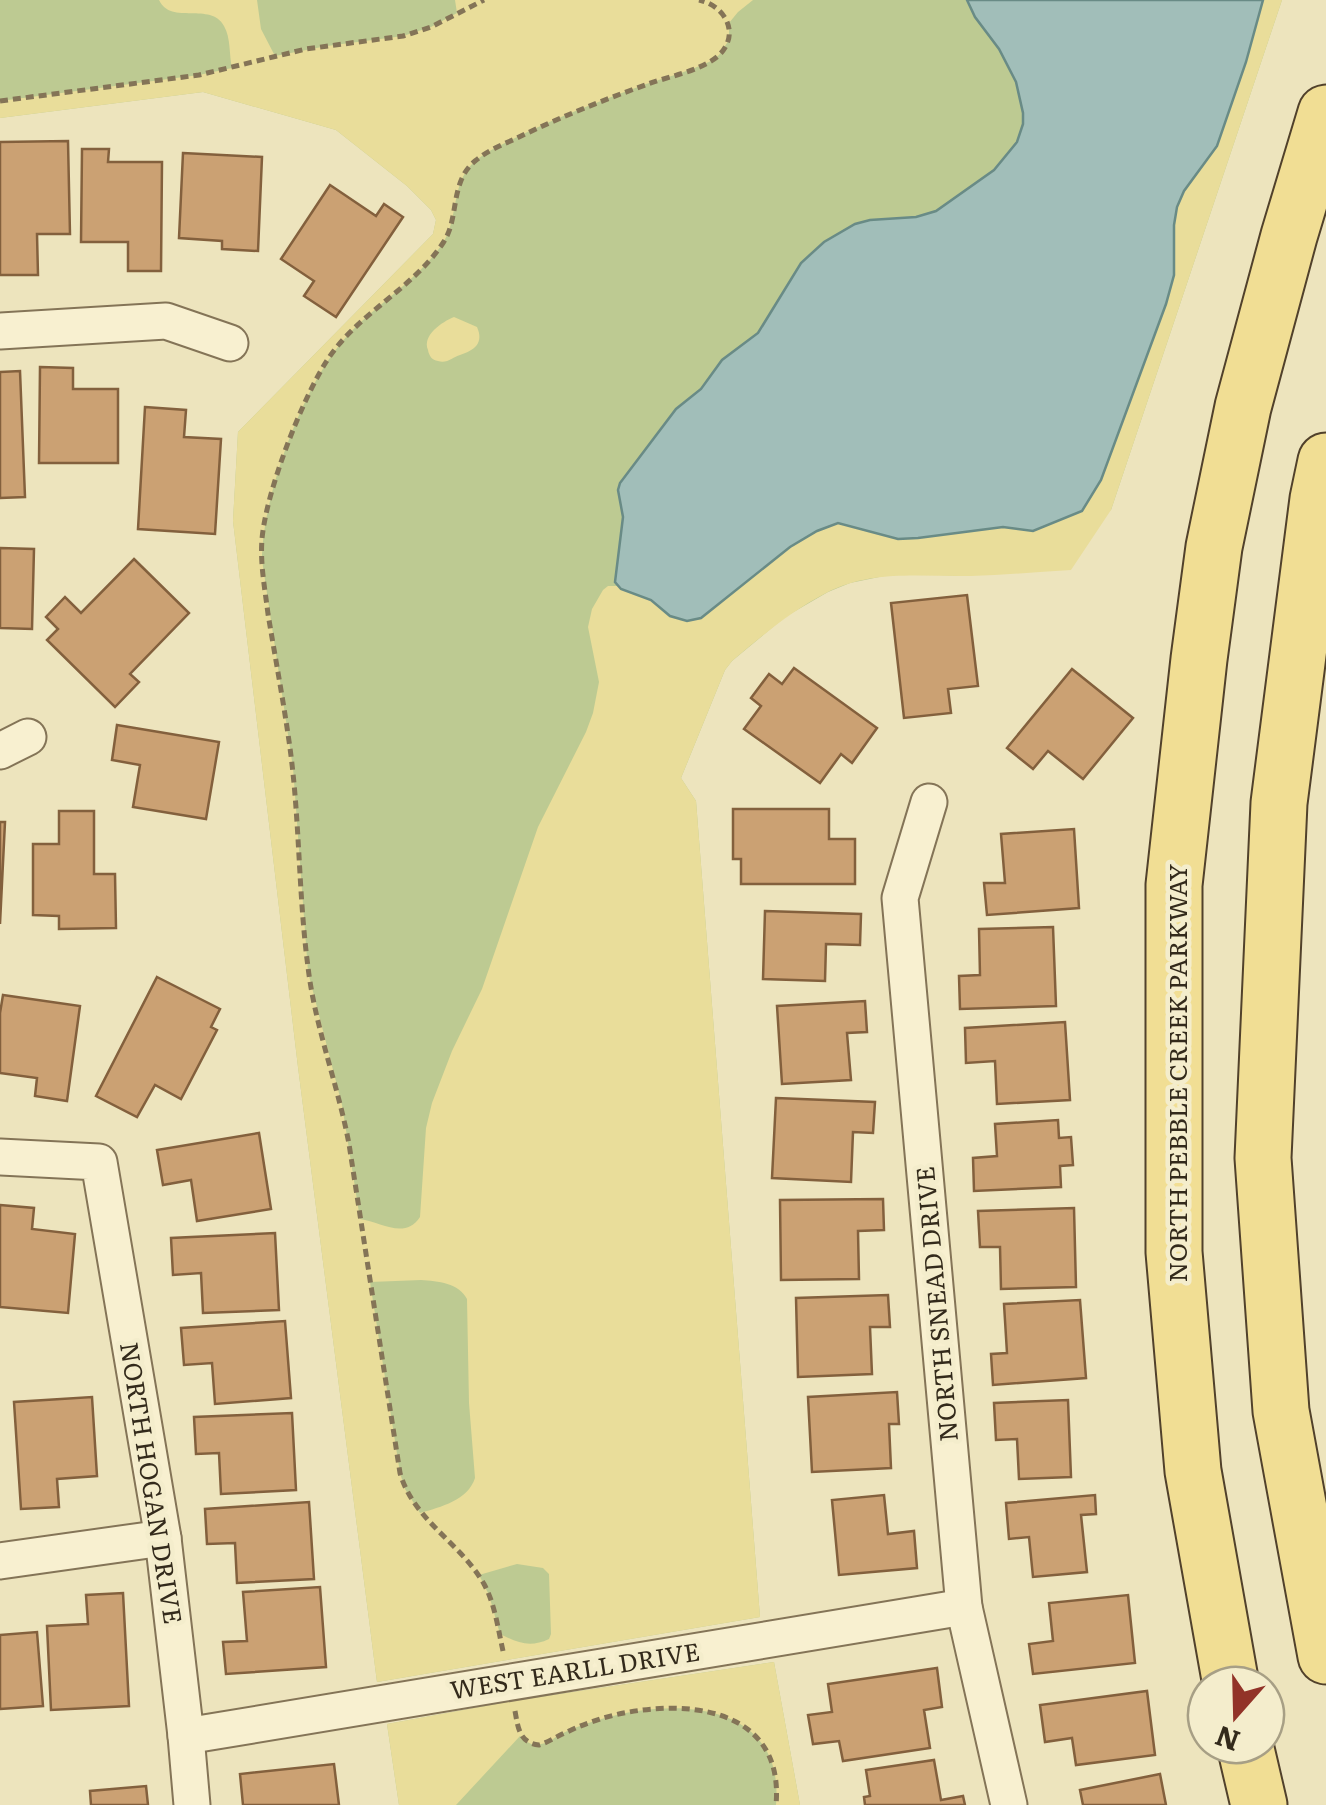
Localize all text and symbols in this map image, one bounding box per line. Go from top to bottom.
street label: NORTH PEBBLE CREEK PARKWAY [1158,863,1195,1283]
street label: NORTH SNEAD DRIVE [905,1165,966,1443]
street label: NORTH HOGAN DRIVE [112,1339,193,1626]
street label: WEST EARLL DRIVE [447,1632,702,1708]
north arrow [1186,1665,1286,1765]
text: N [1209,1717,1245,1764]

